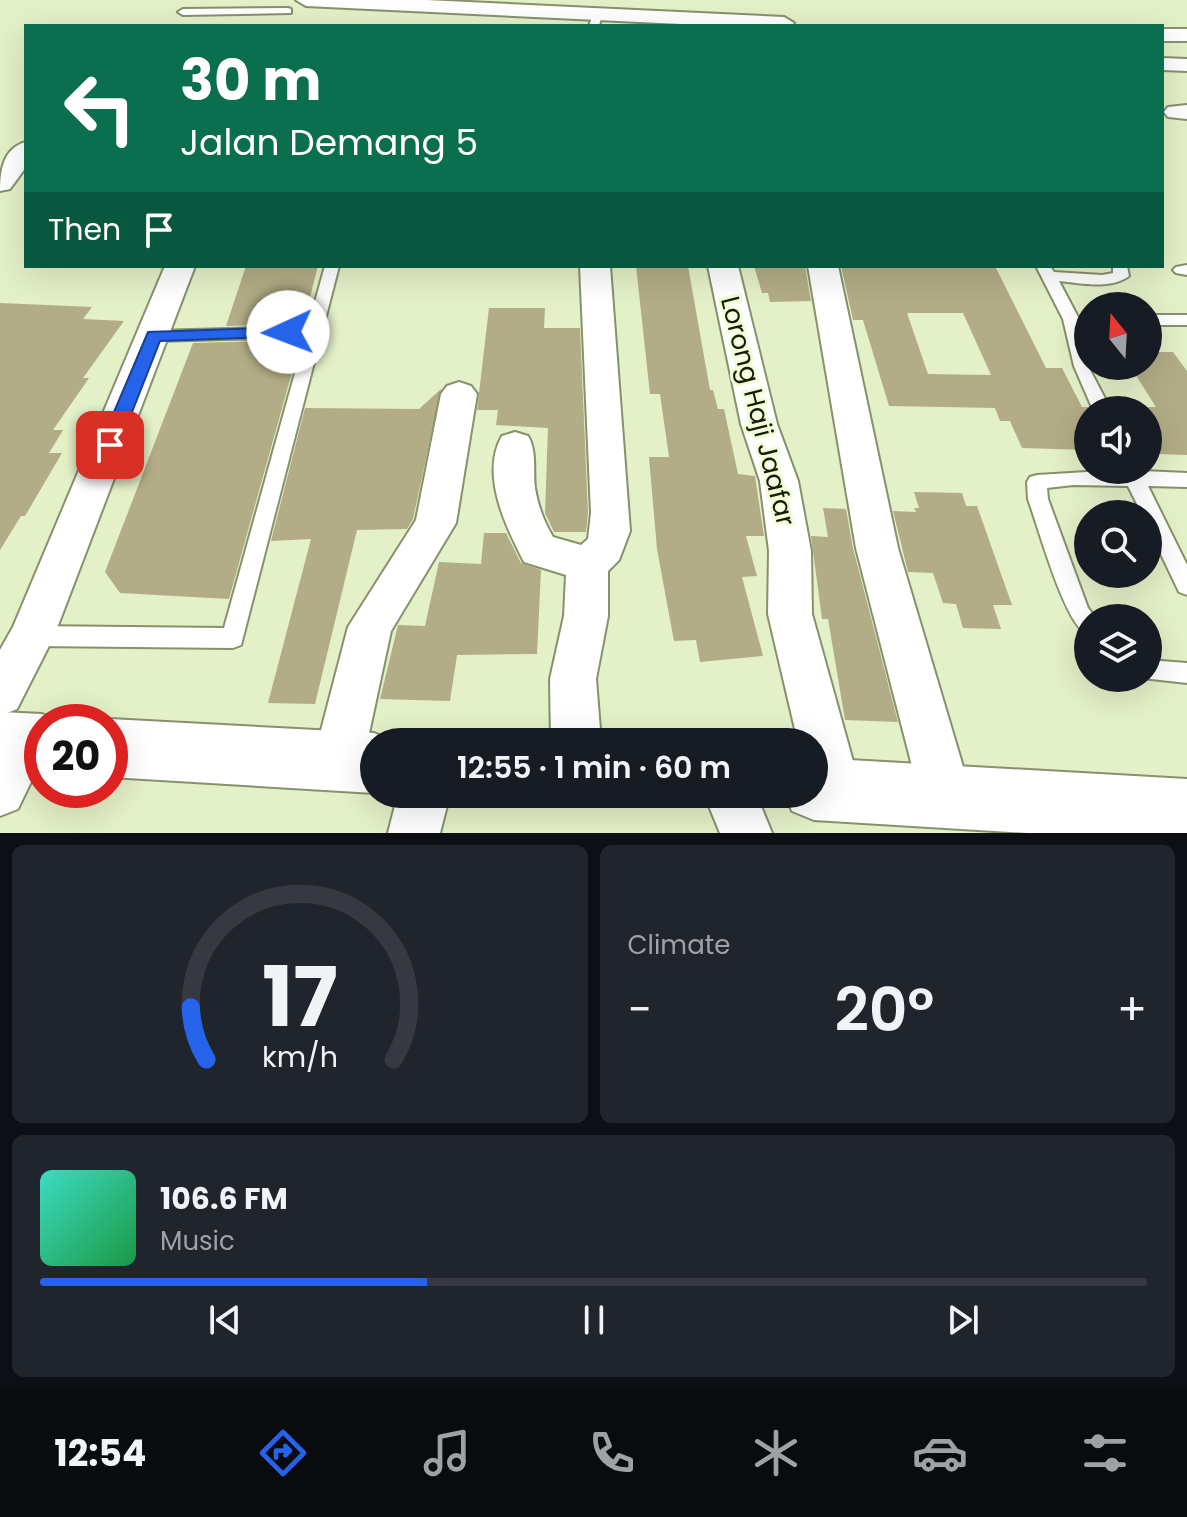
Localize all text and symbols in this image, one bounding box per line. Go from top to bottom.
text: 30 m [180,41,322,120]
icon: left [48,56,152,160]
text: Jalan Demang 5 [180,117,478,168]
text: Then [48,208,121,251]
icon: arrive [137,208,181,252]
position arrow [246,290,330,374]
street label: Lorong Haji Jaafar [712,292,804,530]
north arrow [1074,292,1162,380]
map controls [1074,292,1162,692]
button: sound [1074,396,1162,484]
pin [76,411,144,479]
icon: arrive [88,423,132,467]
button: search [1074,500,1162,588]
button: layers [1074,604,1162,692]
speed limit sign: 20 [24,704,128,808]
text: 12:55 · 1 min · 60 m [457,746,731,789]
text: Climate [628,927,730,963]
text: 17 [262,939,338,1055]
text: 20° [834,968,934,1052]
text: − [628,979,652,1040]
text: + [1117,979,1147,1040]
text: km/h [262,1037,338,1077]
text: 106.6 FM [160,1177,288,1220]
text: Music [160,1223,235,1259]
icon: previous [203,1298,247,1342]
icon: pause [572,1298,616,1342]
icon: next [941,1298,985,1342]
icon: directions [255,1425,311,1481]
icon: music [419,1425,475,1481]
icon: phone [584,1425,640,1481]
icon: climate [748,1425,804,1481]
icon: car [912,1425,968,1481]
icon: filters [1077,1425,1133,1481]
text: 12:54 [54,1428,146,1479]

